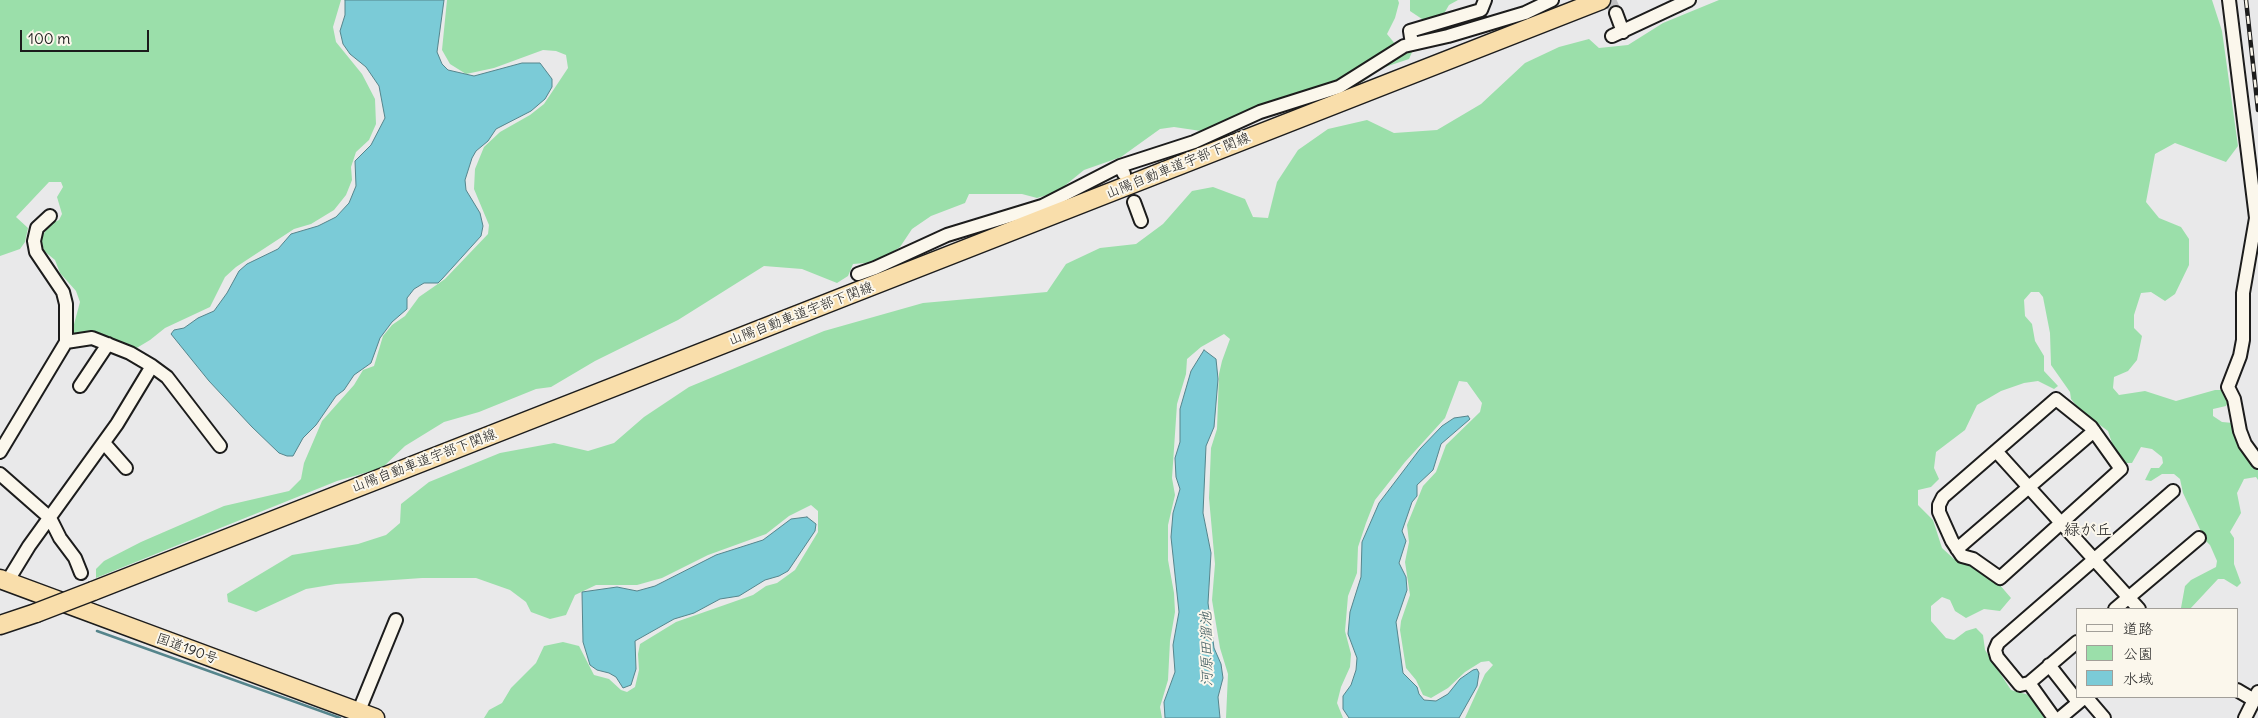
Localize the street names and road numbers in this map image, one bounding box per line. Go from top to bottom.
street label: 山陽自動車道宇部下関線 [1103,129,1253,203]
street label: 山陽自動車道宇部下関線 [726,279,876,349]
street label: 山陽自動車道宇部下関線 [349,426,499,496]
street label: 国道190号 [154,630,220,668]

